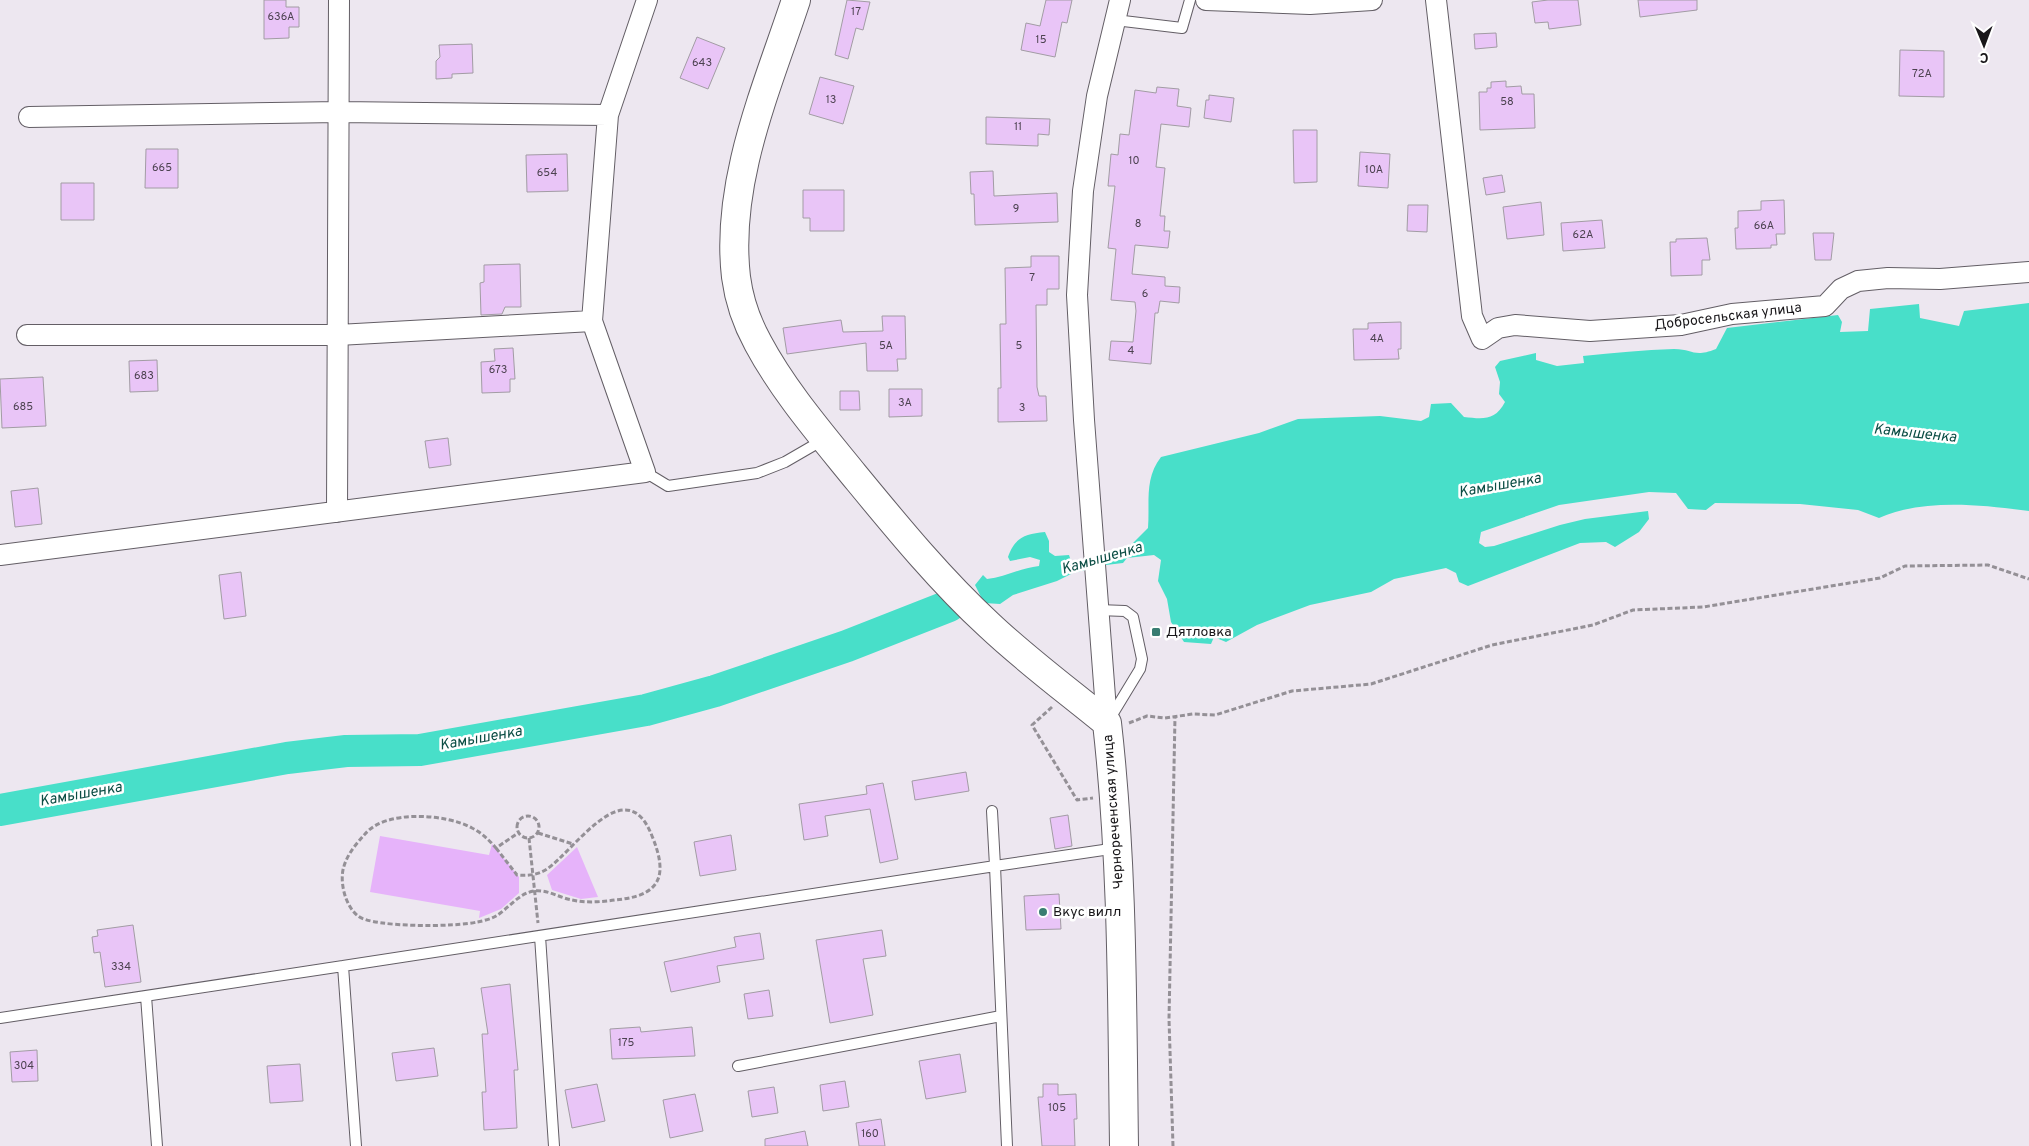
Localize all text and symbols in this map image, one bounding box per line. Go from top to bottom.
house number: 17 [851,5,861,19]
house number: 636А [267,10,295,24]
north arrow [1959,20,2009,70]
house number: 15 [1036,33,1047,47]
text: С [1980,48,1989,65]
house number: 643 [692,56,712,70]
house number: 72А [1912,67,1932,81]
house number: 13 [826,93,836,107]
house number: 58 [1500,95,1514,109]
house number: 11 [1014,120,1022,134]
house number: 10 [1128,154,1140,168]
house number: 665 [152,161,172,175]
house number: 10А [1365,163,1383,177]
house number: 654 [537,166,557,180]
house number: 9 [1013,202,1019,216]
house number: 8 [1135,217,1141,231]
house number: 66А [1754,219,1774,233]
house number: 62А [1573,228,1593,242]
house number: 7 [1029,271,1035,285]
house number: 6 [1142,287,1148,301]
street label: Добросельская улица [1653,300,1803,334]
house number: 4А [1370,332,1384,346]
house number: 5А [879,339,893,353]
house number: 5 [1016,339,1023,353]
house number: 4 [1128,344,1135,358]
house number: 673 [489,363,507,377]
house number: 683 [134,369,154,383]
house number: 3А [898,396,912,410]
house number: 685 [13,400,33,414]
house number: 3 [1019,401,1025,415]
water label: Камышенка [1873,420,1958,448]
water label: Камышенка [1457,469,1543,503]
water label: Камышенка [1059,538,1145,580]
place label: Дятловка [1166,624,1232,641]
marker: Дятловка [1150,626,1162,638]
water label: Камышенка [438,722,524,756]
street label: Чернореченская улица [1100,734,1128,890]
water label: Камышенка [38,778,124,812]
place label: Вкус вилл [1053,904,1121,921]
marker: Вкус вилл [1037,906,1049,918]
house number: 334 [111,960,131,974]
house number: 175 [618,1036,634,1050]
house number: 304 [14,1059,34,1073]
house number: 105 [1048,1101,1066,1115]
house number: 160 [861,1127,879,1141]

